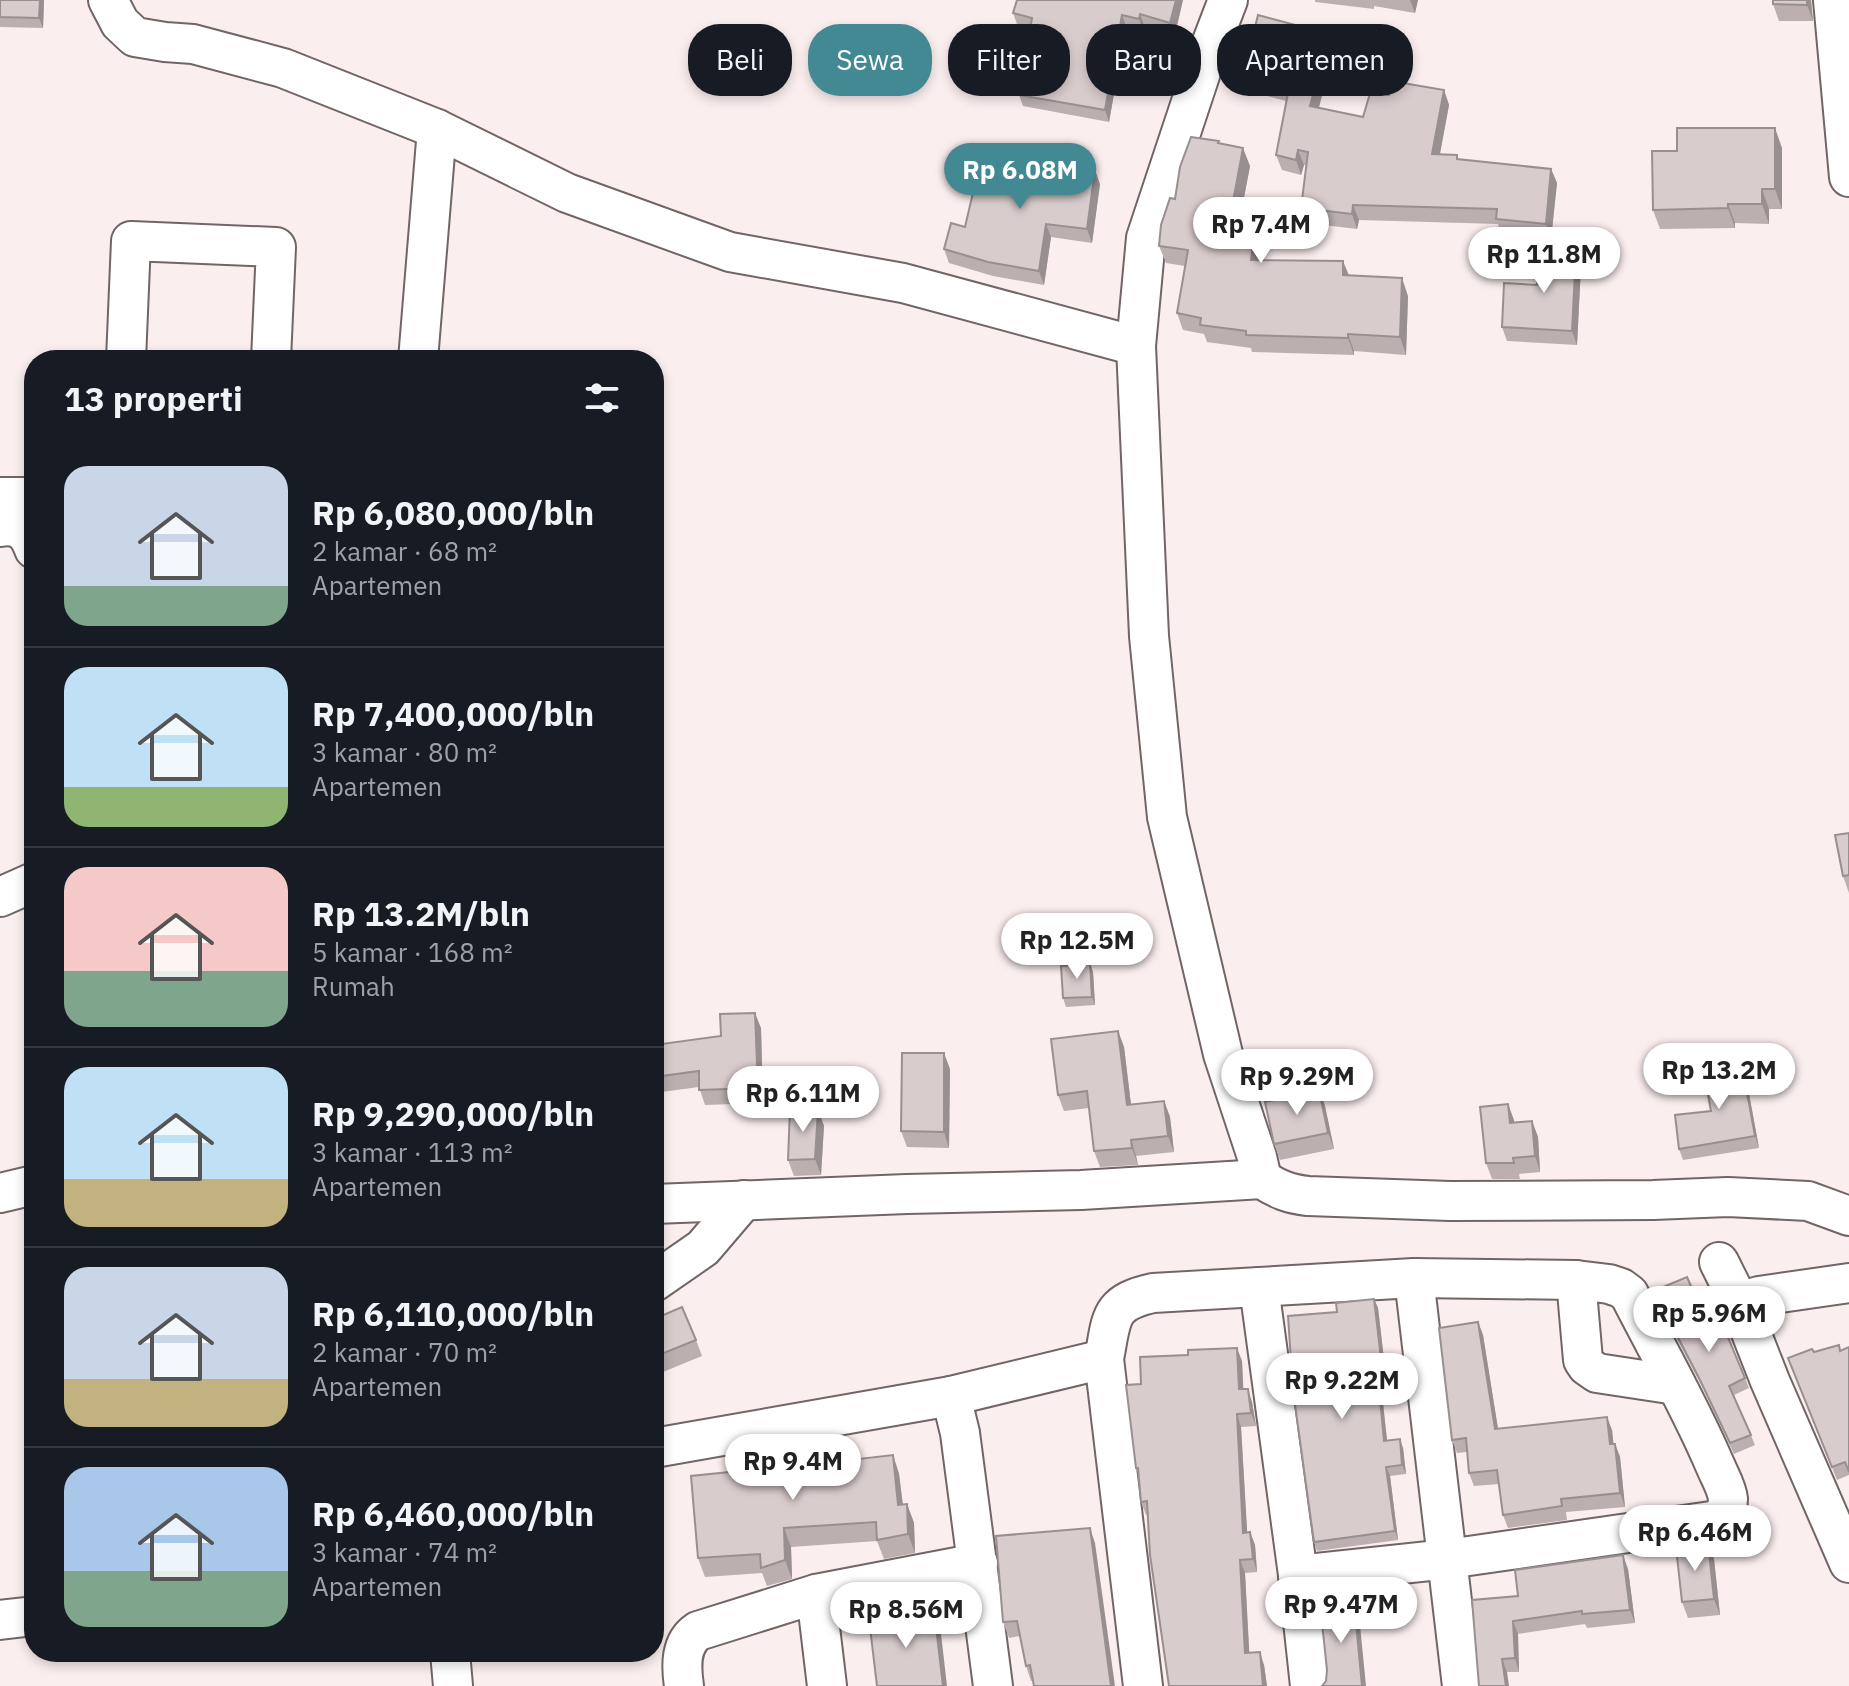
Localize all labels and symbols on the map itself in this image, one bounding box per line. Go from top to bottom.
pin: Rp 6.08M [937,143,1103,211]
pin: Rp 7.4M [1187,197,1335,265]
pin: Rp 11.8M [1461,227,1627,295]
pin: Rp 12.5M [994,913,1160,981]
pin: Rp 13.2M [1636,1043,1802,1111]
pin: Rp 9.29M [1214,1049,1380,1117]
pin: Rp 6.11M [720,1066,886,1134]
pin: Rp 5.96M [1626,1286,1792,1354]
pin: Rp 9.22M [1259,1353,1425,1421]
pin: Rp 9.4M [719,1434,867,1502]
pin: Rp 6.46M [1612,1505,1778,1573]
pin: Rp 9.47M [1258,1577,1424,1645]
pin: Rp 8.56M [823,1582,989,1650]

